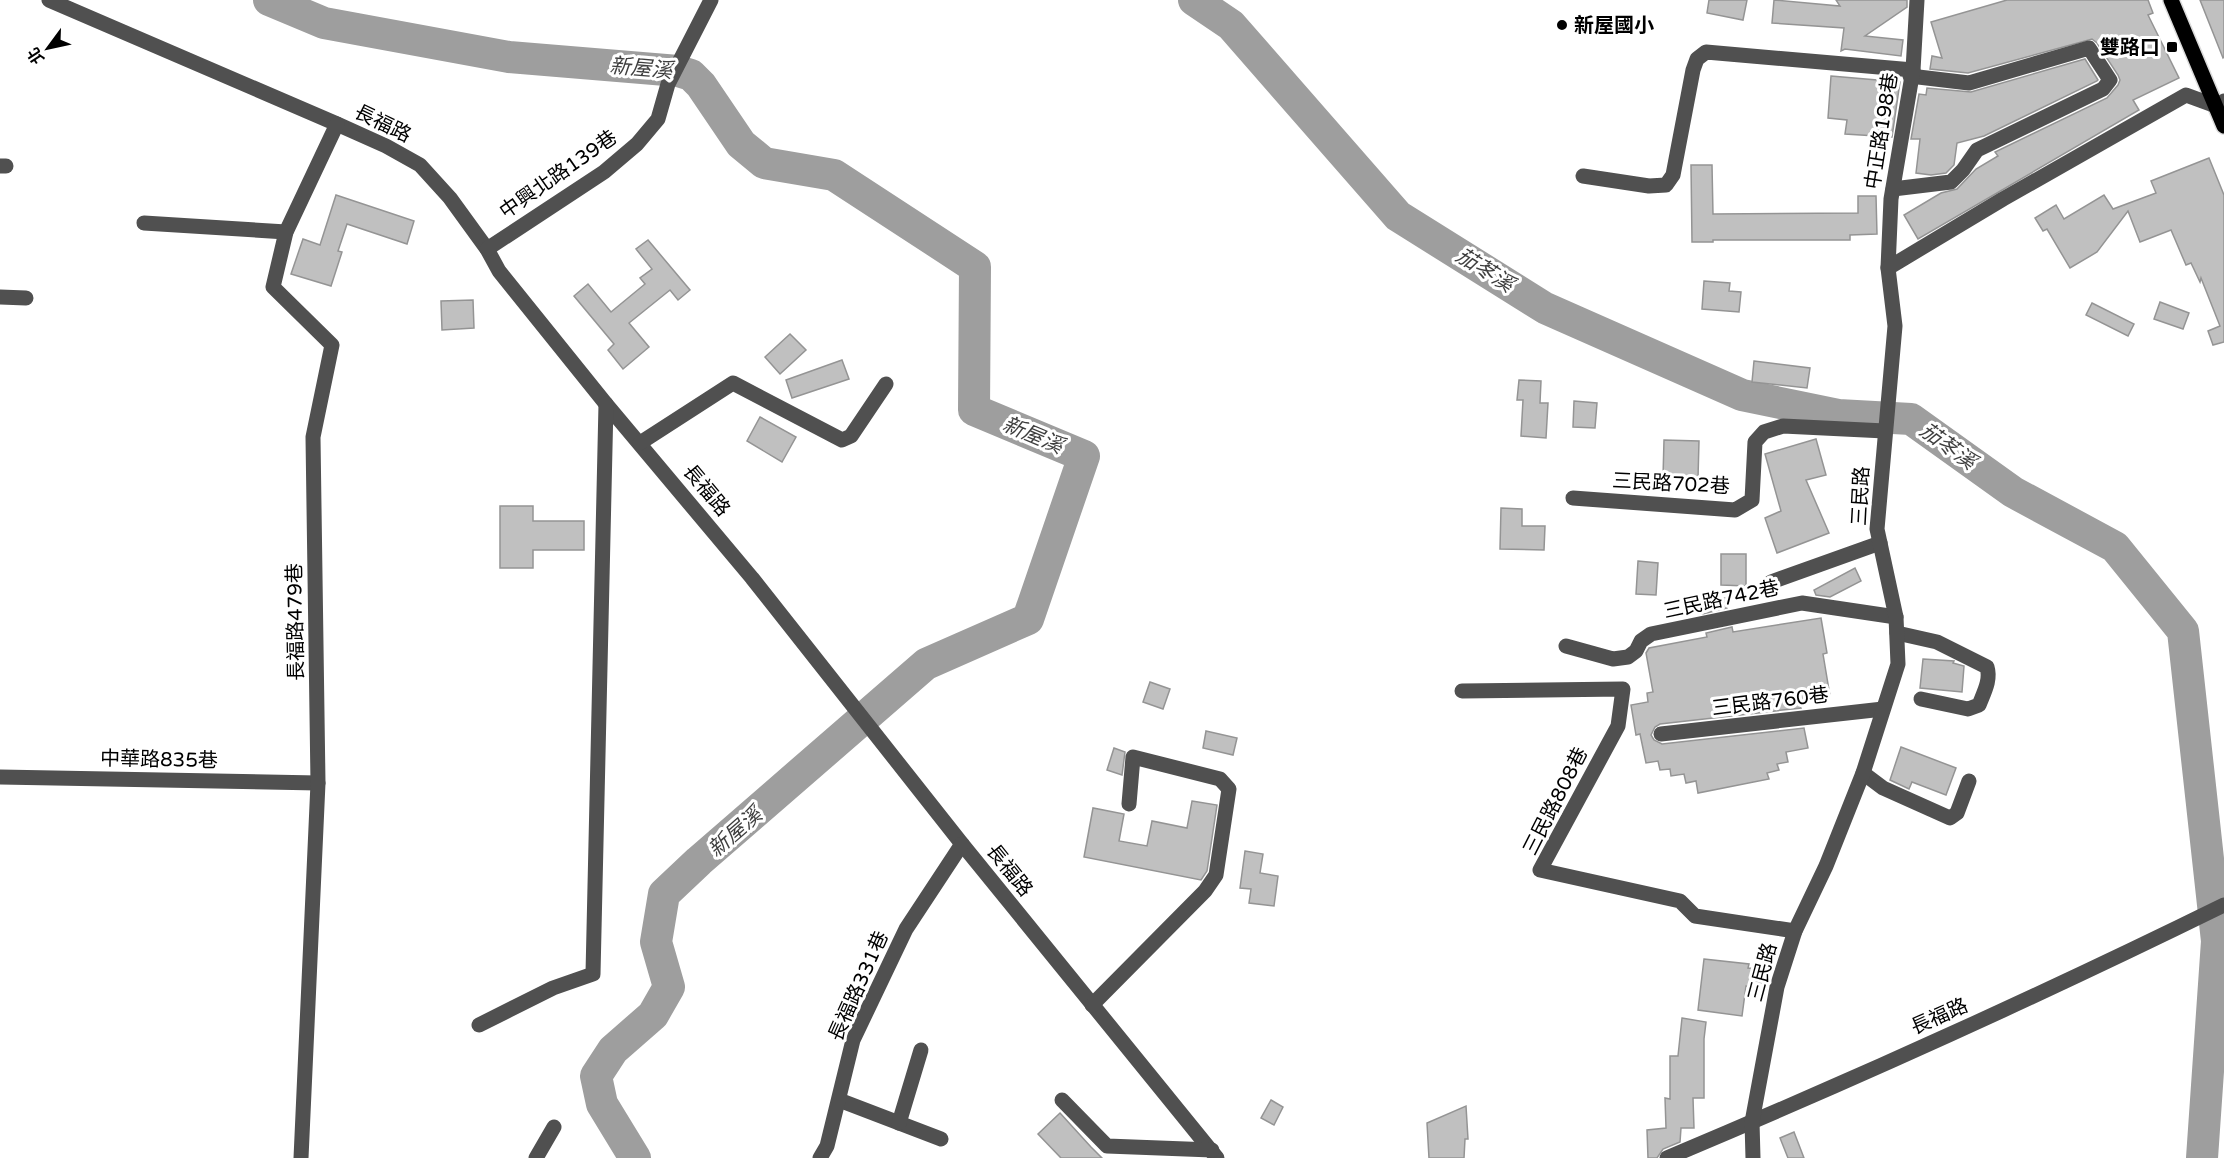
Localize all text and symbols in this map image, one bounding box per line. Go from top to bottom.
place label: 新屋國小 [1574,14,1654,38]
north arrow [18,18,78,78]
marker: 新屋國小 [1555,18,1569,32]
place label: 雙路口 [2100,36,2160,60]
marker: 雙路口 [2165,40,2179,54]
text: 北 [24,43,49,68]
water label: 新屋溪 [608,53,676,84]
street label: 中正路198巷 [1861,71,1903,191]
street label: 長福路 [350,100,415,148]
street label: 中興北路139巷 [495,126,622,224]
water label: 茄苳溪 [1451,243,1521,299]
water label: 新屋溪 [999,412,1069,460]
water label: 茄苳溪 [1915,418,1983,477]
street label: 長福路 [678,460,735,521]
street label: 三民路 [1847,465,1875,527]
street label: 三民路702巷 [1612,469,1730,499]
street label: 長福路479巷 [283,563,309,681]
street label: 三民路742巷 [1661,576,1781,624]
street label: 三民路760巷 [1710,683,1830,721]
street label: 三民路808巷 [1518,744,1593,859]
street label: 中華路835巷 [100,747,218,773]
water label: 新屋溪 [703,800,770,862]
street label: 長福路 [981,840,1037,901]
street label: 長福路331巷 [824,928,894,1045]
street label: 三民路 [1744,940,1782,1004]
street label: 長福路 [1907,994,1972,1040]

